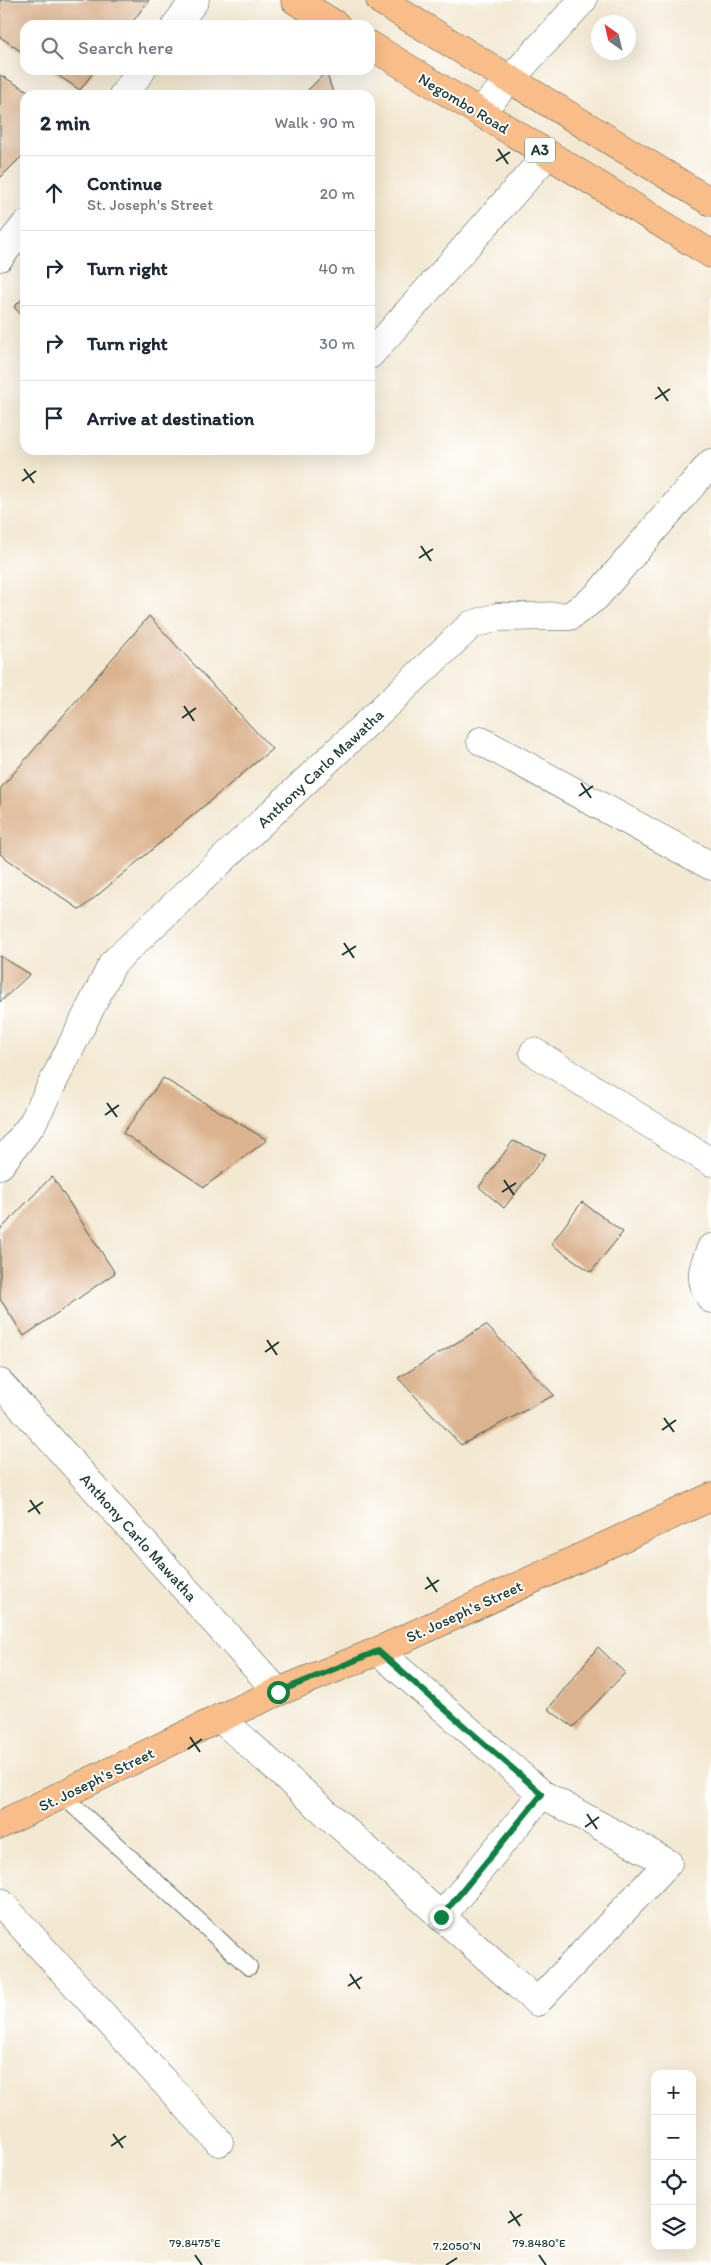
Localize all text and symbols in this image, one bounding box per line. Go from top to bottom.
north arrow [591,15,636,60]
search box [20,20,375,75]
icon: search [38,34,66,62]
text: Search here [78,36,173,59]
street label: Negombo Road [415,69,513,138]
text: 2 min [40,110,90,135]
text: Walk · 90 m [275,113,355,132]
road number: A3 [525,138,555,162]
text: Continue [87,172,162,195]
icon: ahead [40,179,68,207]
text: 20 m [320,184,355,203]
text: St. Joseph's Street [87,195,213,214]
icon: right [40,254,68,282]
text: Turn right [87,257,168,280]
text: 40 m [318,259,355,278]
icon: right [40,329,68,357]
text: Turn right [87,332,168,355]
text: 30 m [319,334,355,353]
icon: arrive [40,404,68,432]
text: Arrive at destination [87,407,254,430]
street label: Anthony Carlo Mawatha [253,704,388,832]
street label: Anthony Carlo Mawatha [76,1469,202,1606]
street label: St. Joseph's Street [403,1576,525,1647]
route start [267,1681,290,1704]
street label: St. Joseph's Street [35,1743,157,1816]
route end [430,1906,453,1929]
map controls [651,2070,696,2250]
button: + [651,2070,696,2115]
button: − [651,2115,696,2160]
button: locate [651,2160,696,2205]
button: layers [651,2205,696,2250]
text: 79.8475°E [169,2236,221,2250]
text: 79.8480°E [512,2236,566,2250]
text: 7.2050°N [433,2239,481,2253]

